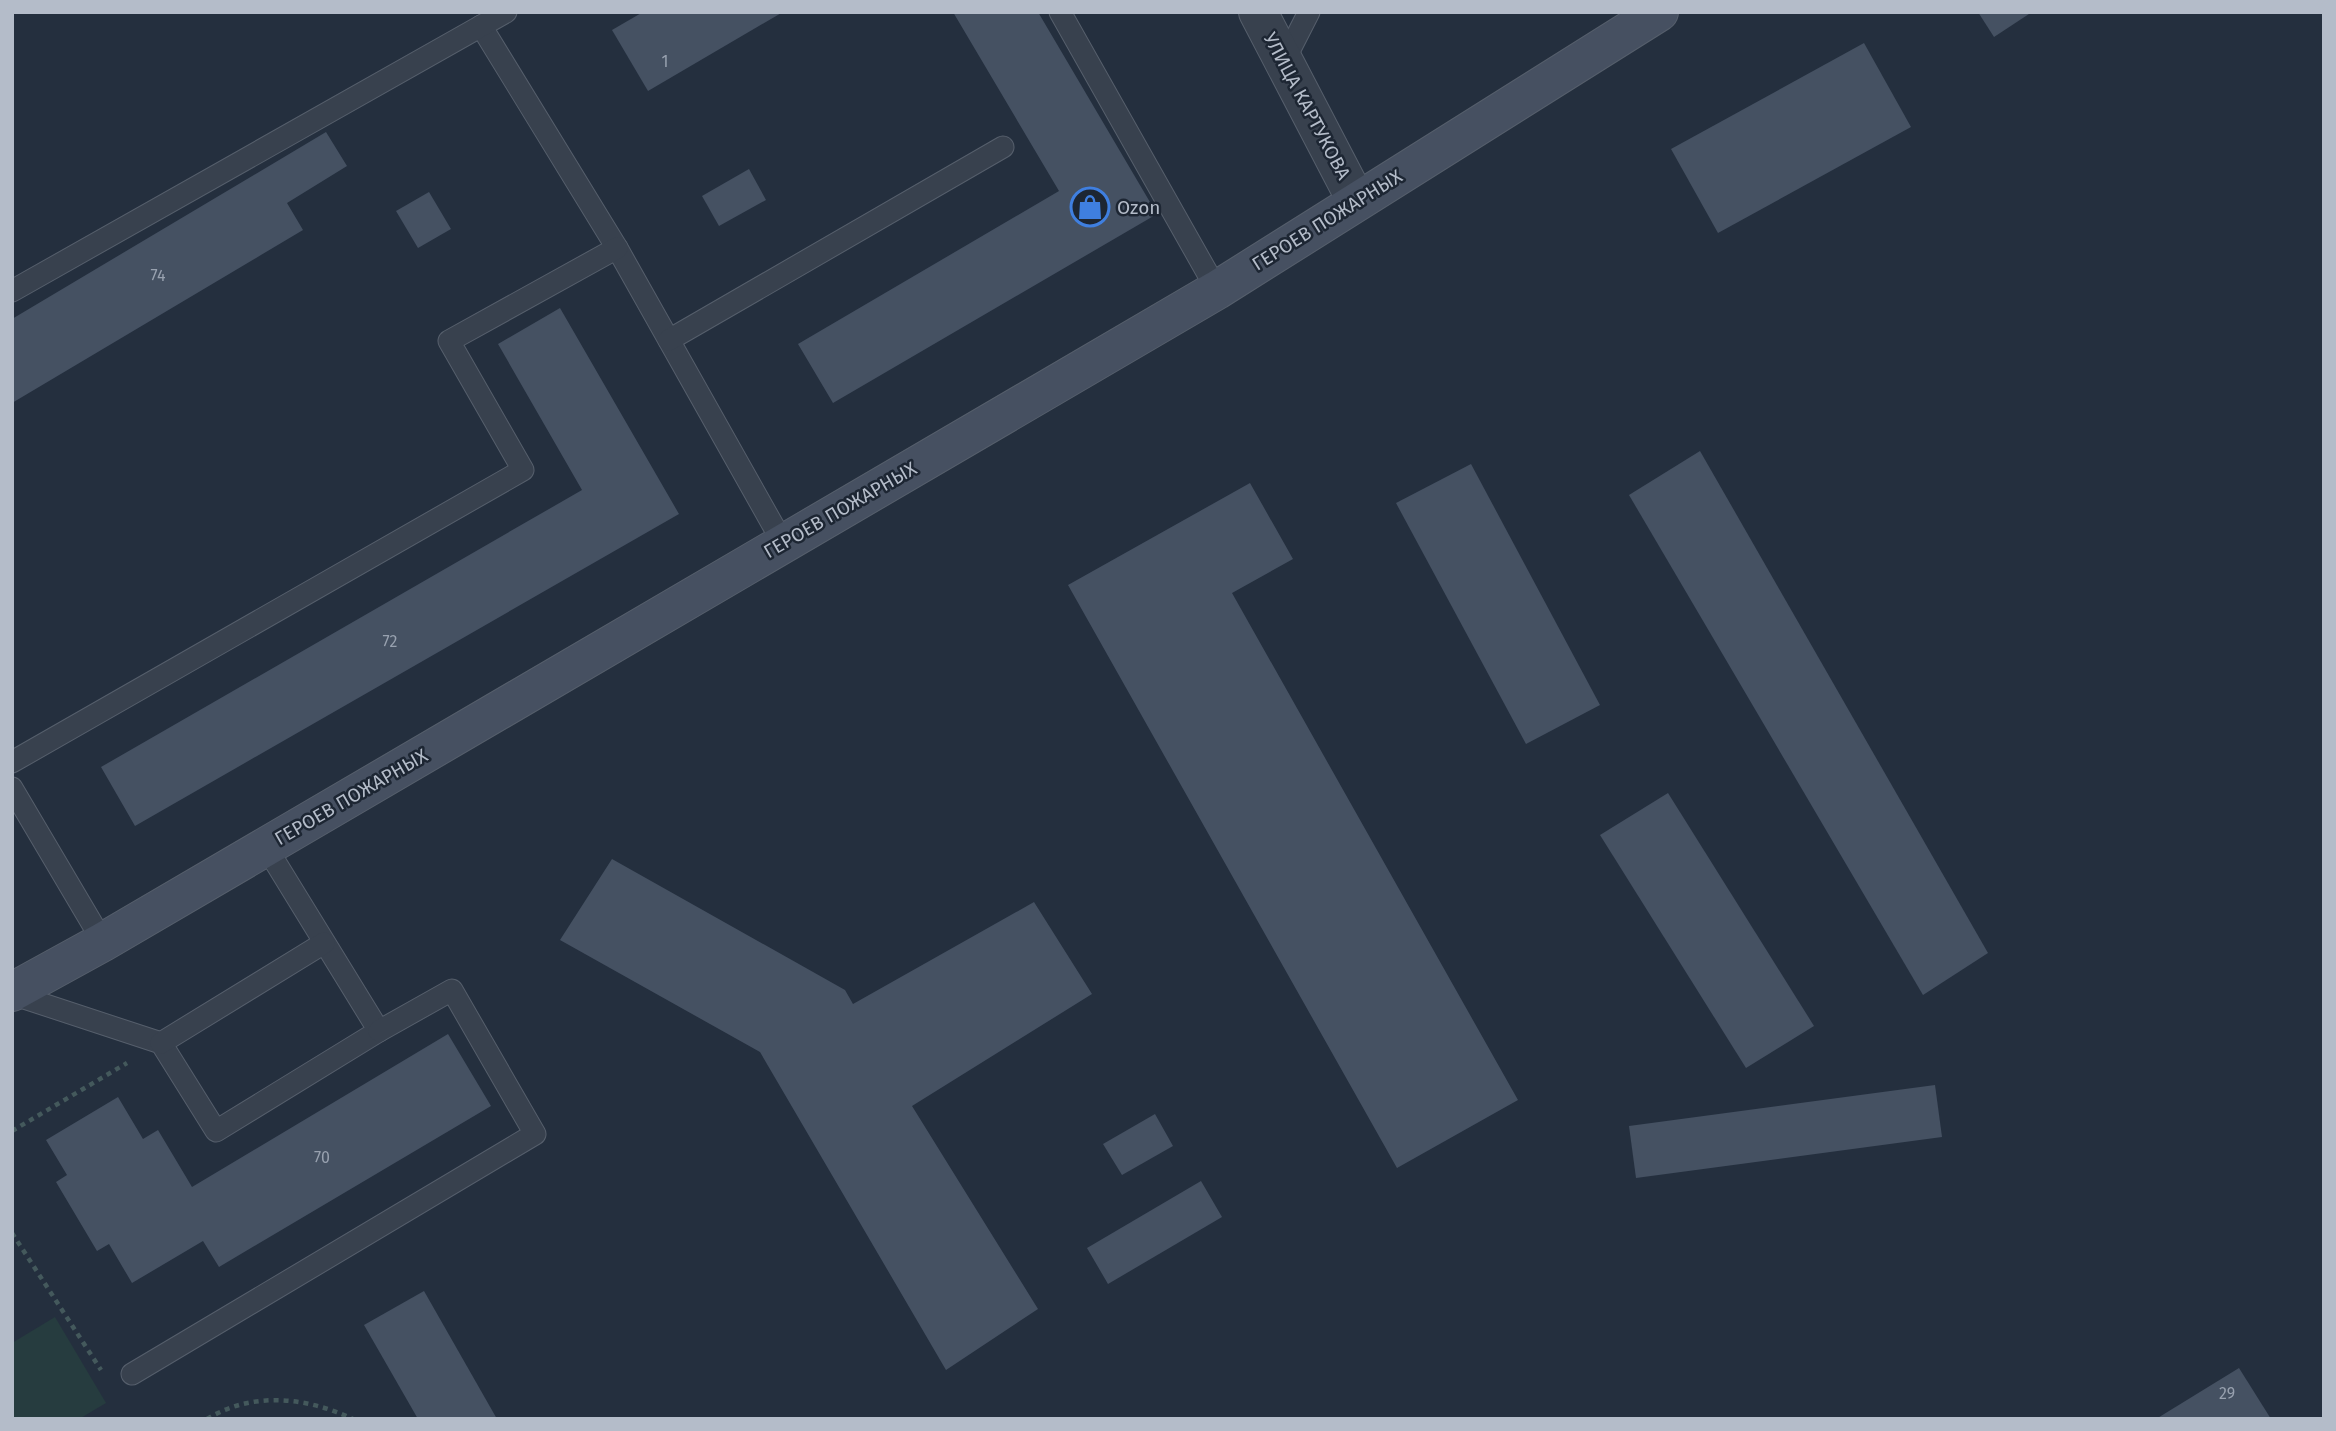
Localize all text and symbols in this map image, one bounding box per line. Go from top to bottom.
street label: УЛИЦА КАРТУКОВА [1259,29,1355,183]
house number: 1 [662,52,668,71]
street label: ГЕРОЕВ ПОЖАРНЫХ [1248,164,1407,276]
shop icon: Ozon [1069,186,1111,228]
place label: Ozon [1117,196,1160,219]
house number: 74 [151,266,166,285]
street label: ГЕРОЕВ ПОЖАРНЫХ [759,456,921,563]
house number: 72 [383,632,397,651]
street label: ГЕРОЕВ ПОЖАРНЫХ [270,743,432,850]
house number: 70 [314,1148,330,1167]
house number: 29 [2219,1384,2235,1403]

